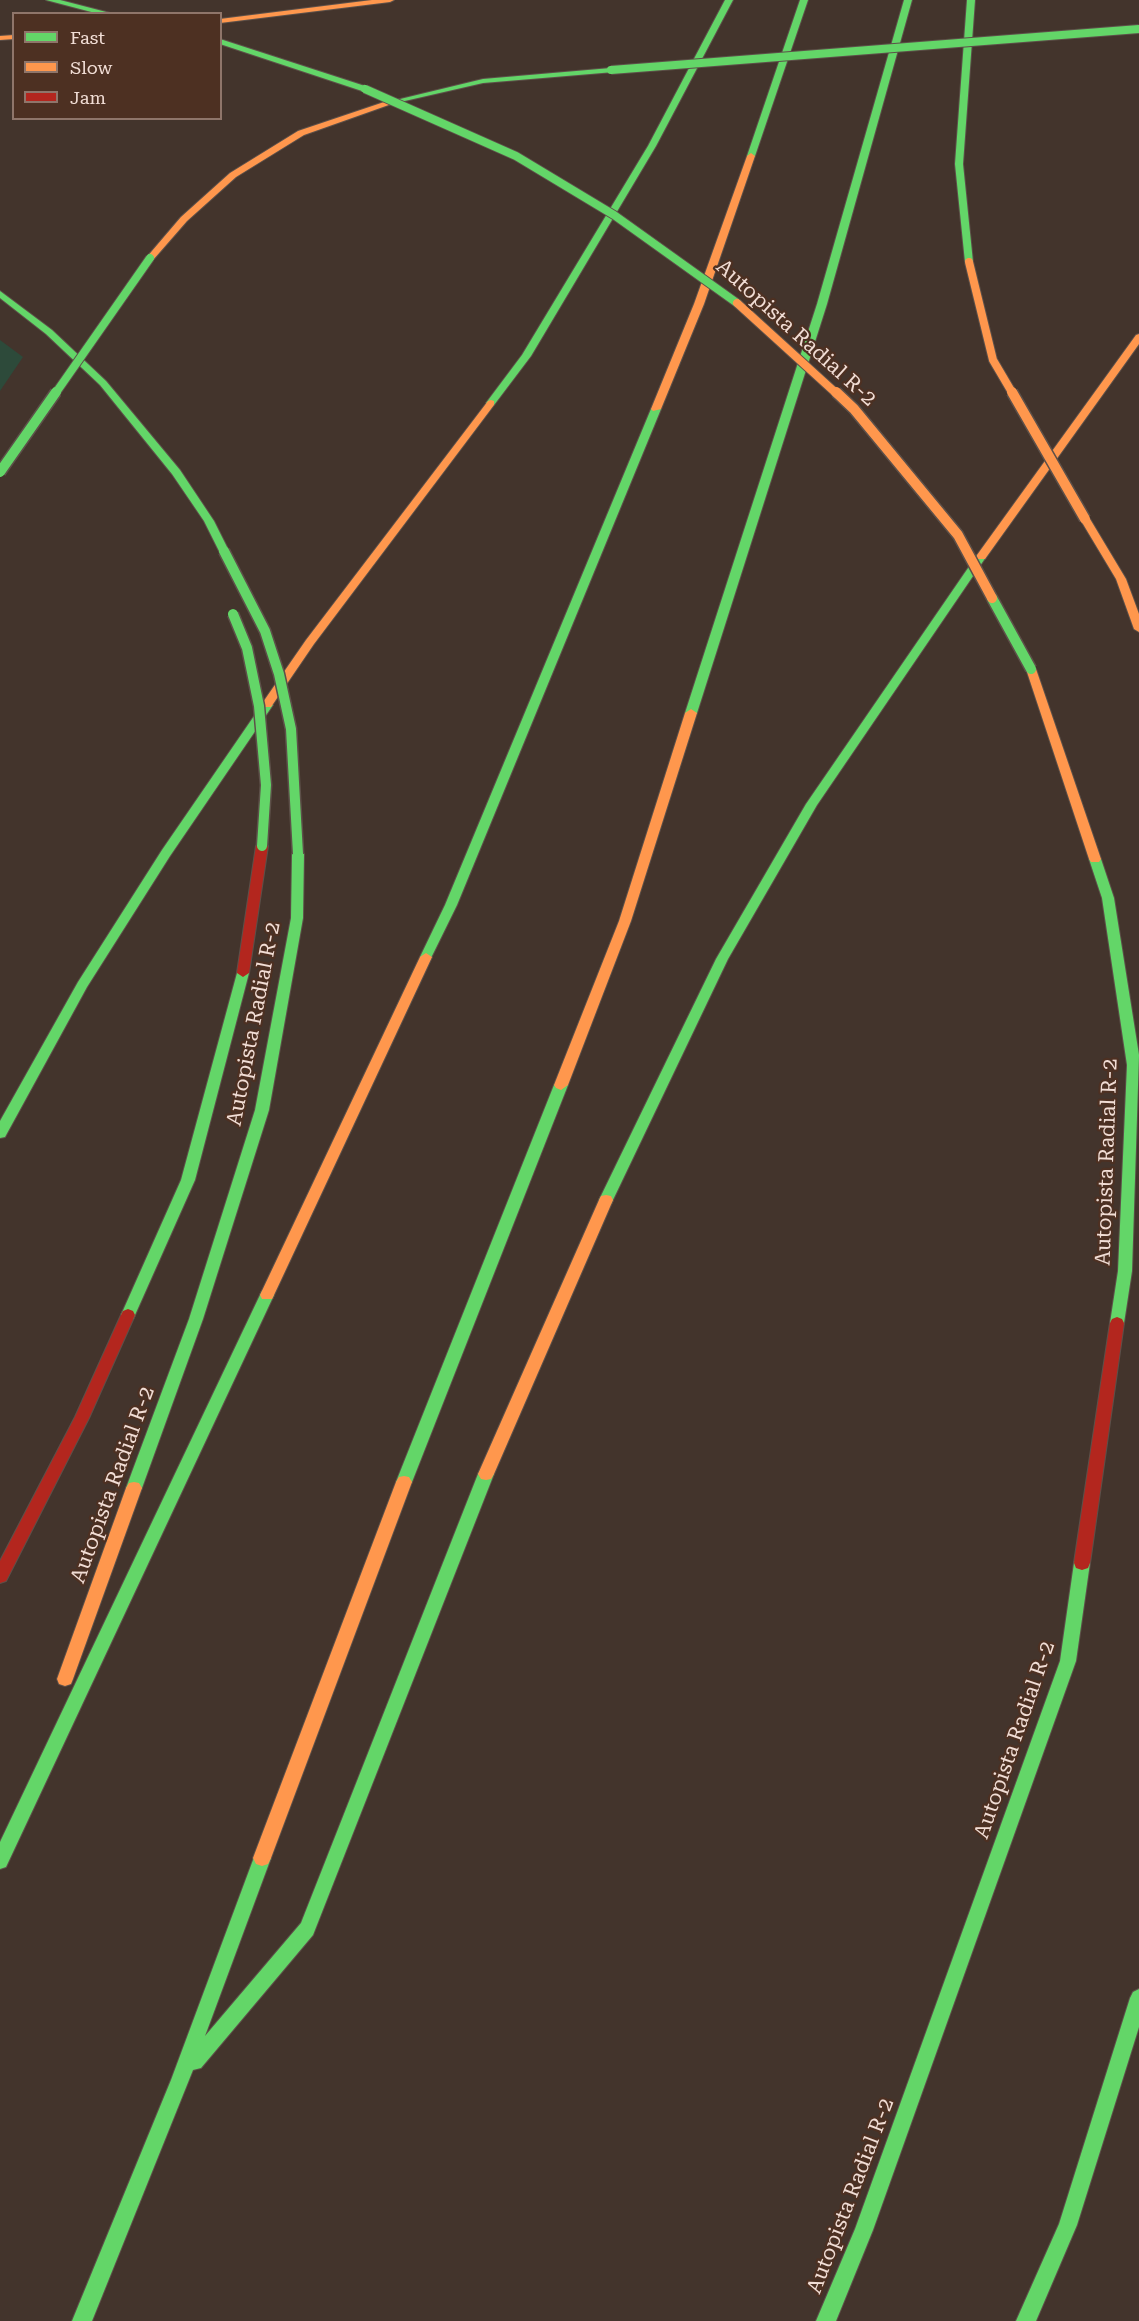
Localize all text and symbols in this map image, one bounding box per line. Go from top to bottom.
legend [12,12,222,120]
text: Fast [70,27,105,48]
text: Slow [70,57,112,78]
text: Jam [70,87,106,108]
street label: Autopista Radial R-2 [711,254,881,412]
street label: Autopista Radial R-2 [222,920,286,1128]
street label: Autopista Radial R-2 [1091,1058,1123,1266]
street label: Autopista Radial R-2 [66,1383,160,1587]
street label: Autopista Radial R-2 [969,1638,1061,1842]
street label: Autopista Radial R-2 [802,2095,900,2297]

